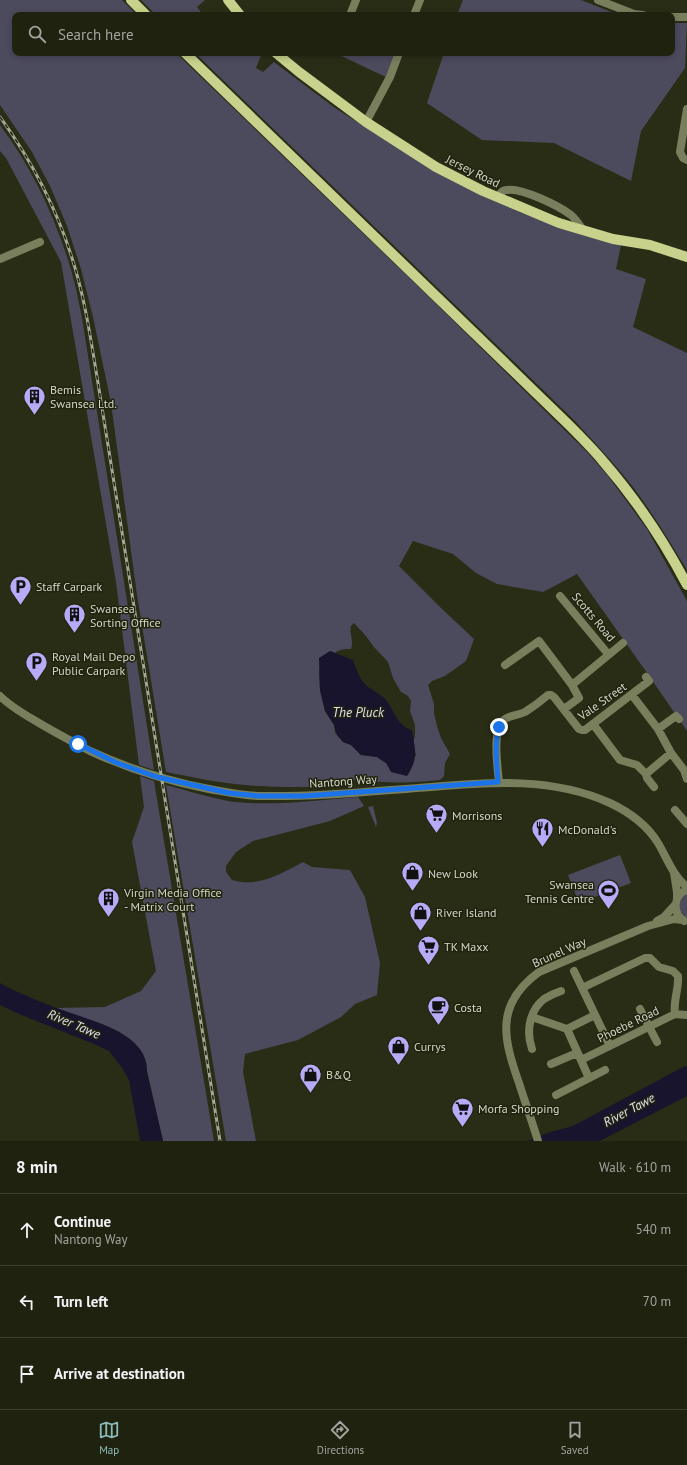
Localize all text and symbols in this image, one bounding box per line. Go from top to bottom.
search box [12,12,675,56]
icon: search [26,23,48,45]
text: Search here [58,25,134,44]
street label: Jersey Road [443,151,503,191]
place label: Bemis Swansea Ltd. [50,382,117,411]
building icon: Bemis Swansea Ltd. [21,383,47,416]
parking icon: Staff Carpark [8,573,34,606]
place label: Staff Carpark [36,579,102,594]
street label: Scotts Road [569,589,619,645]
place label: Swansea Sorting Office [90,601,161,630]
building icon: Swansea Sorting Office [62,602,88,635]
place label: Royal Mail Depo Public Carpark [52,649,135,678]
parking icon: Royal Mail Depo Public Carpark [23,650,49,683]
street label: Vale Street [574,679,629,724]
water label: The Pluck [332,704,385,721]
route end [490,718,508,736]
route start [69,735,87,753]
street label: Nantong Way [309,771,378,791]
supermarket icon: Morrisons [423,802,449,835]
place label: Morrisons [452,808,502,823]
restaurant icon: McDonald's [530,816,556,849]
place label: McDonald's [558,822,617,837]
shop icon: New Look [400,860,426,893]
place label: New Look [428,866,478,881]
place label: Swansea Tennis Centre [525,877,594,906]
sports icon: Swansea Tennis Centre [596,878,622,911]
place label: Virgin Media Office - Matrix Court [123,885,222,914]
building icon: Virgin Media Office - Matrix Court [96,886,122,919]
shop icon: River Island [408,899,434,932]
place label: River Island [436,905,496,920]
supermarket icon: TK Maxx [415,933,441,966]
street label: Brunel Way [530,933,589,971]
place label: TK Maxx [444,939,488,954]
cafe icon: Costa [426,994,452,1027]
place label: Costa [454,1000,482,1015]
street label: Phoebe Road [595,1003,661,1045]
water label: River Tawe [45,1005,103,1043]
shop icon: Currys [385,1033,411,1066]
place label: Currys [414,1039,446,1054]
shop icon: B&Q [298,1061,324,1094]
place label: B&Q [326,1067,352,1082]
water label: River Tawe [600,1089,658,1131]
supermarket icon: Morfa Shopping [449,1095,475,1128]
place label: Morfa Shopping [478,1101,560,1116]
text: 8 min [16,1156,57,1178]
text: Walk · 610 m [599,1159,671,1176]
text: Continue [54,1212,111,1231]
icon: ahead [16,1219,38,1241]
text: 540 m [636,1221,671,1238]
text: Nantong Way [54,1231,128,1248]
icon: left [16,1291,38,1313]
text: Turn left [54,1292,108,1311]
text: 70 m [643,1293,671,1310]
icon: arrive [16,1363,38,1385]
text: Arrive at destination [54,1364,185,1383]
tab: Map [98,1419,120,1457]
tab: Directions [317,1419,364,1457]
tab: Saved [561,1419,589,1457]

